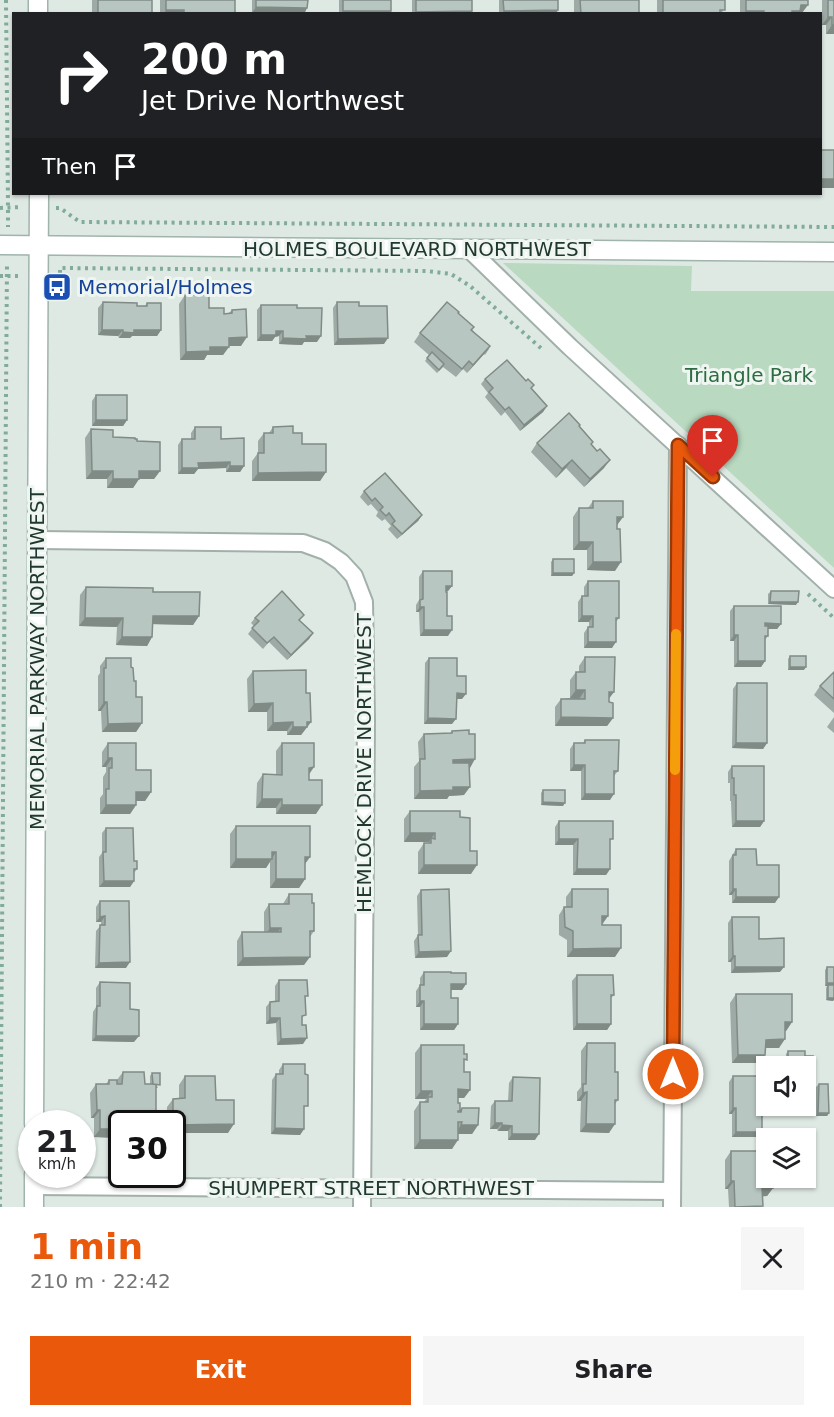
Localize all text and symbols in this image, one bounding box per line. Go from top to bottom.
text: 200 m [141,35,287,84]
icon: right [42,36,120,114]
text: Jet Drive Northwest [141,85,404,116]
icon: arrive [109,150,142,183]
text: Then [42,154,97,179]
street label: HOLMES BOULEVARD NORTHWEST [243,237,592,261]
bus stop icon: Memorial/Holmes [41,271,73,303]
place label: Memorial/Holmes [78,275,253,299]
park label: Triangle Park [684,363,813,387]
pin [687,415,738,477]
icon: arrive [696,424,729,457]
street label: MEMORIAL PARKWAY NORTHWEST [25,487,49,830]
street label: HEMLOCK DRIVE NORTHWEST [352,612,376,913]
position arrow [641,1042,705,1106]
map controls [756,1056,816,1188]
button: sound [756,1056,816,1116]
speed limit sign: 30 [108,1110,186,1188]
text: 21 [36,1124,78,1159]
button: layers [756,1128,816,1188]
text: km/h [38,1155,76,1173]
street label: SHUMPERT STREET NORTHWEST [208,1176,535,1200]
text: 1 min [30,1226,143,1267]
button: close [741,1227,804,1290]
text: 210 m · 22:42 [30,1269,171,1293]
button: Exit [30,1336,411,1405]
button: Share [423,1336,804,1405]

